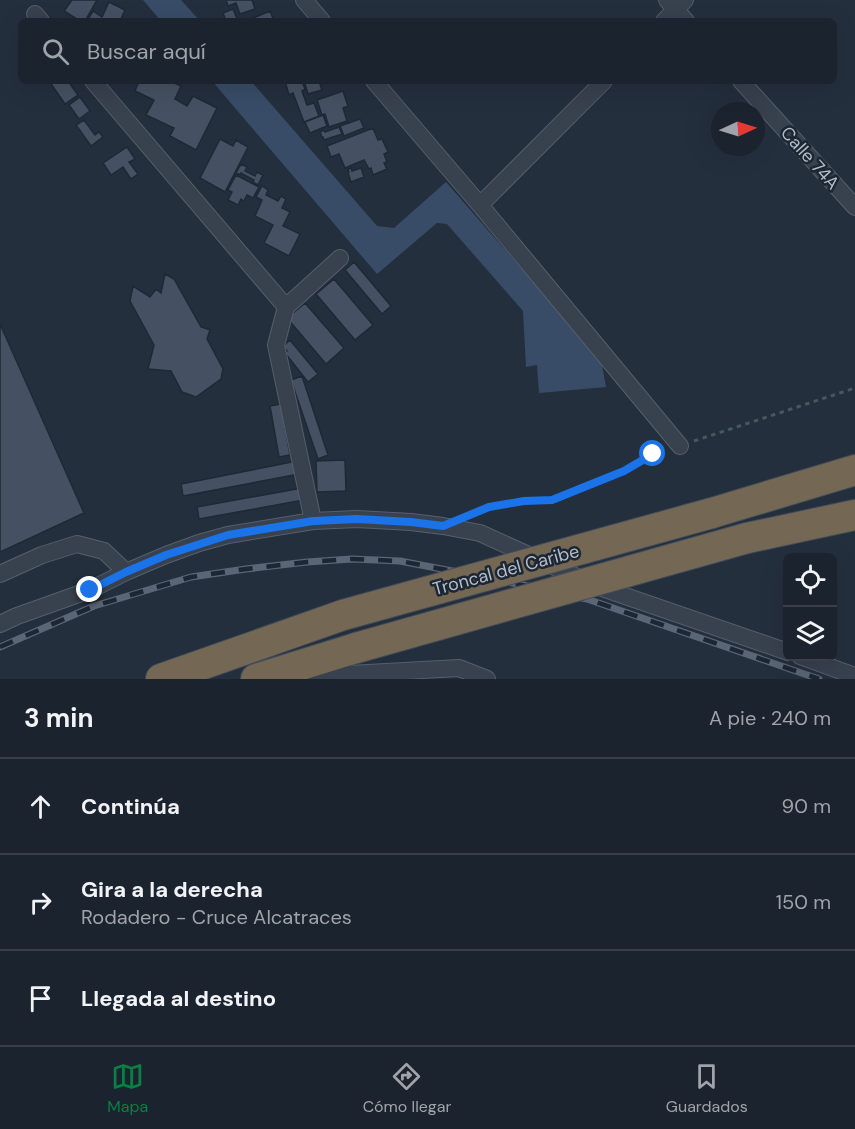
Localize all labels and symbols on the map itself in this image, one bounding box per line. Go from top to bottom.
north arrow [711,102,765,156]
street label: Calle 74A [775,121,845,195]
route start [639,440,665,466]
street label: Troncal del Caribe [430,539,582,601]
route end [76,576,102,602]

